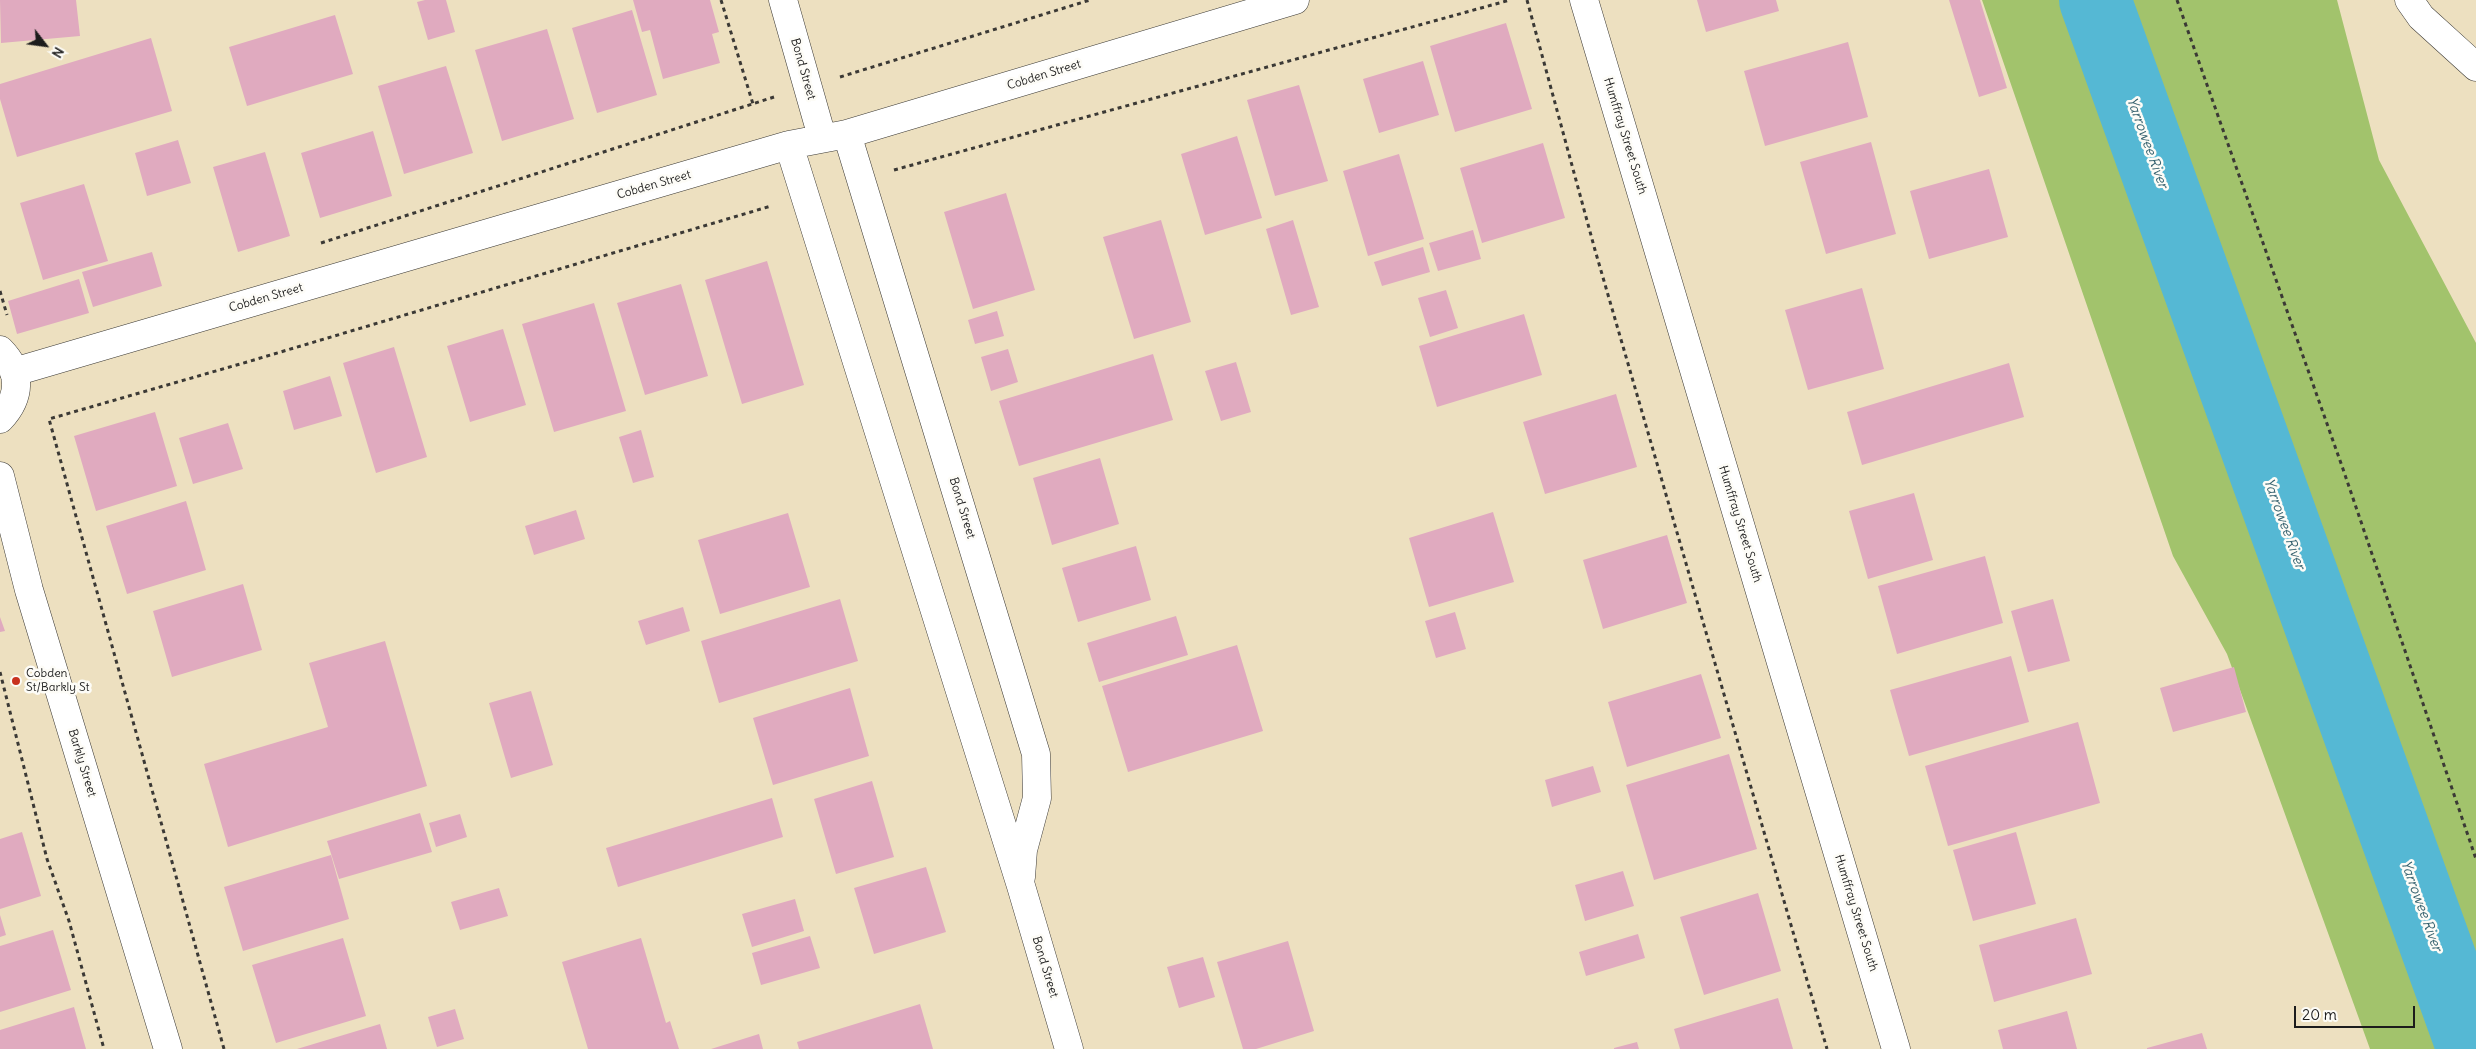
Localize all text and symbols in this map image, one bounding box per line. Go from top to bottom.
north arrow [20,20,70,70]
street label: Bond Street [787,36,819,102]
text: N [48,44,68,61]
street label: Cobden Street [1005,57,1083,93]
street label: Humffray Street South [1600,76,1650,196]
water label: Yarrowee River [2123,95,2171,191]
street label: Cobden Street [615,168,693,202]
street label: Cobden Street [227,281,305,315]
street label: Humffray Street South [1715,464,1765,584]
street label: Bond Street [946,476,978,540]
water label: Yarrowee River [2260,476,2308,572]
place label: Cobden St/Barkly St [26,667,89,695]
marker: Cobden St/Barkly St [10,675,22,687]
street label: Barkly Street [65,727,99,799]
street label: Humffray Street South [1831,853,1881,973]
water label: Yarrowee River [2397,858,2445,954]
street label: Bond Street [1029,935,1061,999]
scale bar [2296,996,2417,1028]
text: 20 m [2302,1005,2337,1024]

